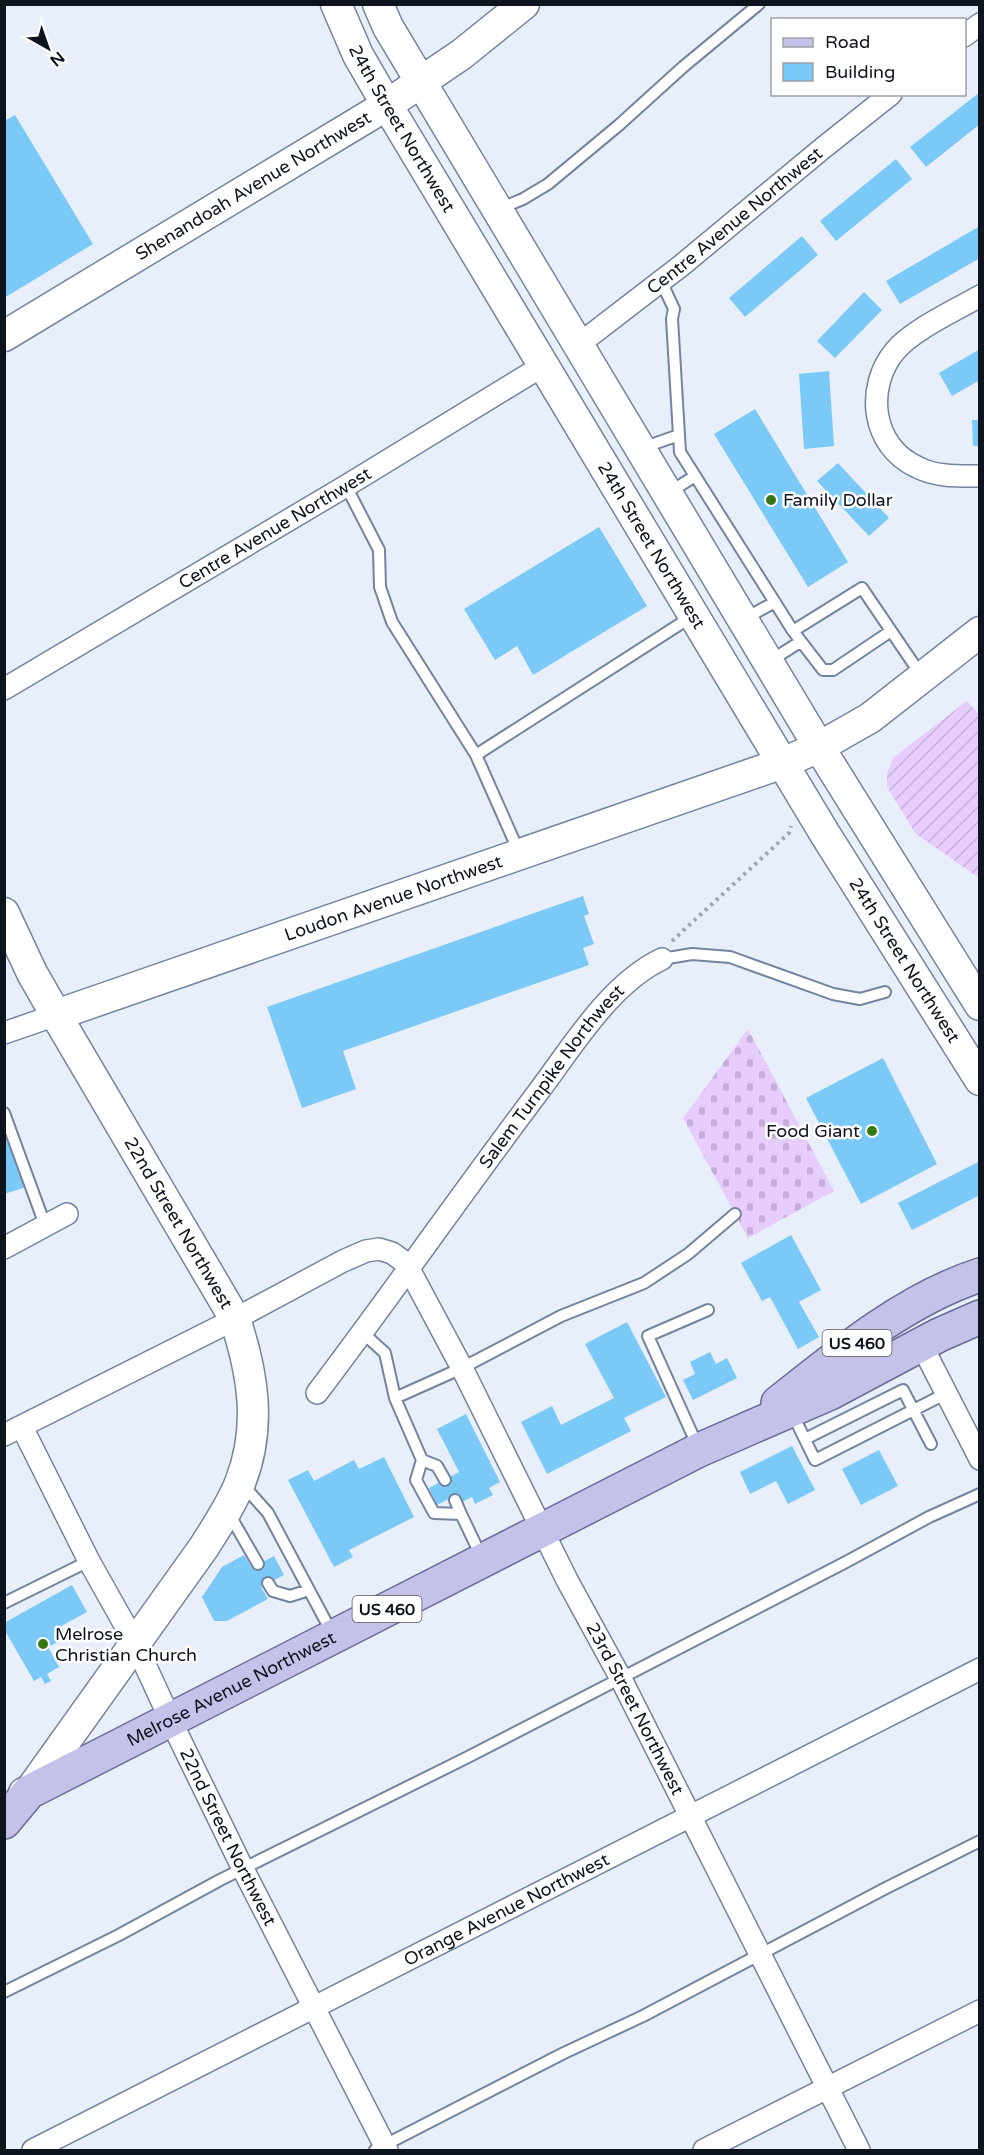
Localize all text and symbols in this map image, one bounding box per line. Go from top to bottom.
north arrow [18,18,78,78]
legend [771,18,966,96]
text: Road [825,31,870,53]
street label: 24th Street Northwest [344,41,460,216]
text: N [46,47,68,71]
text: Building [825,61,895,83]
street label: Shenandoah Avenue Northwest [131,106,375,265]
street label: Centre Avenue Northwest [642,142,827,299]
street label: 24th Street Northwest [593,458,710,633]
street label: Centre Avenue Northwest [175,462,375,594]
place label: Family Dollar [783,489,893,511]
marker: Family Dollar [764,493,778,507]
street label: Loudon Avenue Northwest [282,850,505,946]
street label: 24th Street Northwest [844,874,965,1047]
street label: Salem Turnpike Northwest [474,980,629,1173]
place label: Food Giant [766,1120,860,1142]
marker: Food Giant [865,1124,879,1138]
street label: 22nd Street Northwest [119,1133,238,1313]
road number: US 460 [822,1330,892,1356]
road number: US 460 [352,1596,422,1622]
street label: 23rd Street Northwest [581,1619,689,1799]
place label: Melrose Christian Church [55,1623,197,1666]
street label: Melrose Avenue Northwest [123,1626,339,1751]
marker: Melrose Christian Church [36,1637,50,1651]
street label: 22nd Street Northwest [175,1745,281,1930]
street label: Orange Avenue Northwest [400,1848,613,1971]

